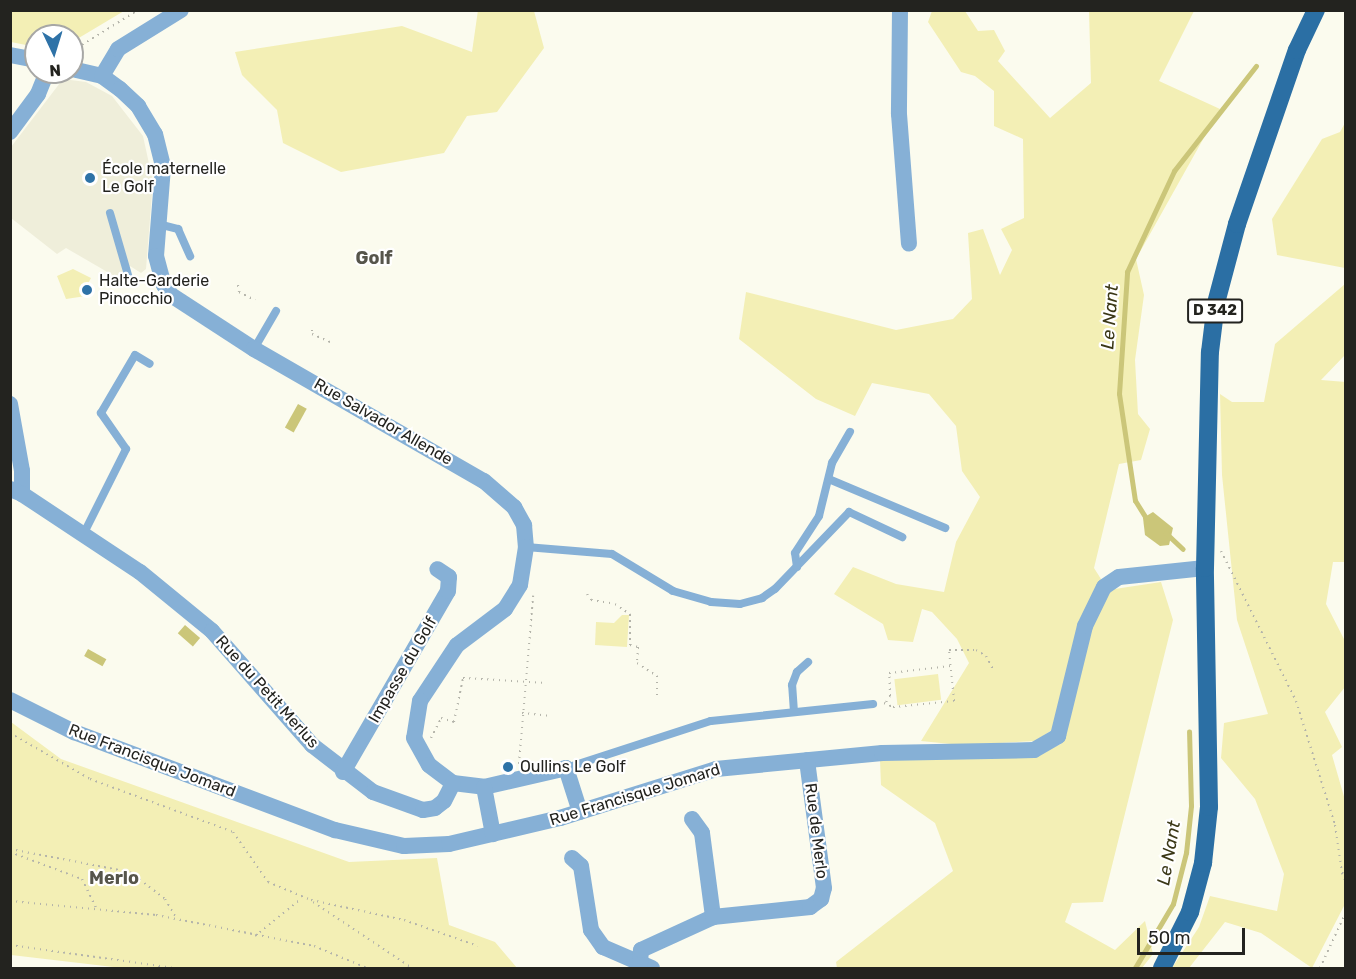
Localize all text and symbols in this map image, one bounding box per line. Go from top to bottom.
north arrow [24,24,84,84]
text: N [49,61,62,80]
place label: École maternelle Le Golf [102,159,226,197]
marker: École maternelle Le Golf [83,171,97,185]
district label: Golf [355,247,393,269]
place label: Halte-Garderie Pinocchio [99,271,209,309]
marker: Halte-Garderie Pinocchio [80,283,94,297]
water label: Le Nant [1097,284,1123,350]
road number: D 342 [1186,299,1244,323]
street label: Rue Salvador Allende [310,374,456,470]
street label: Impasse du Golf [365,614,441,726]
street label: Rue du Petit Merlus [211,632,323,752]
street label: Rue Francisque Jomard [66,720,238,802]
place label: Oullins Le Golf [520,757,626,777]
marker: Oullins Le Golf [501,760,515,774]
street label: Rue Francisque Jomard [547,760,723,830]
street label: Rue de Merlo [801,782,831,880]
water label: Le Nant [1153,819,1185,887]
district label: Merlo [89,867,139,889]
scale bar [1140,916,1248,954]
text: 50 m [1148,927,1191,949]

